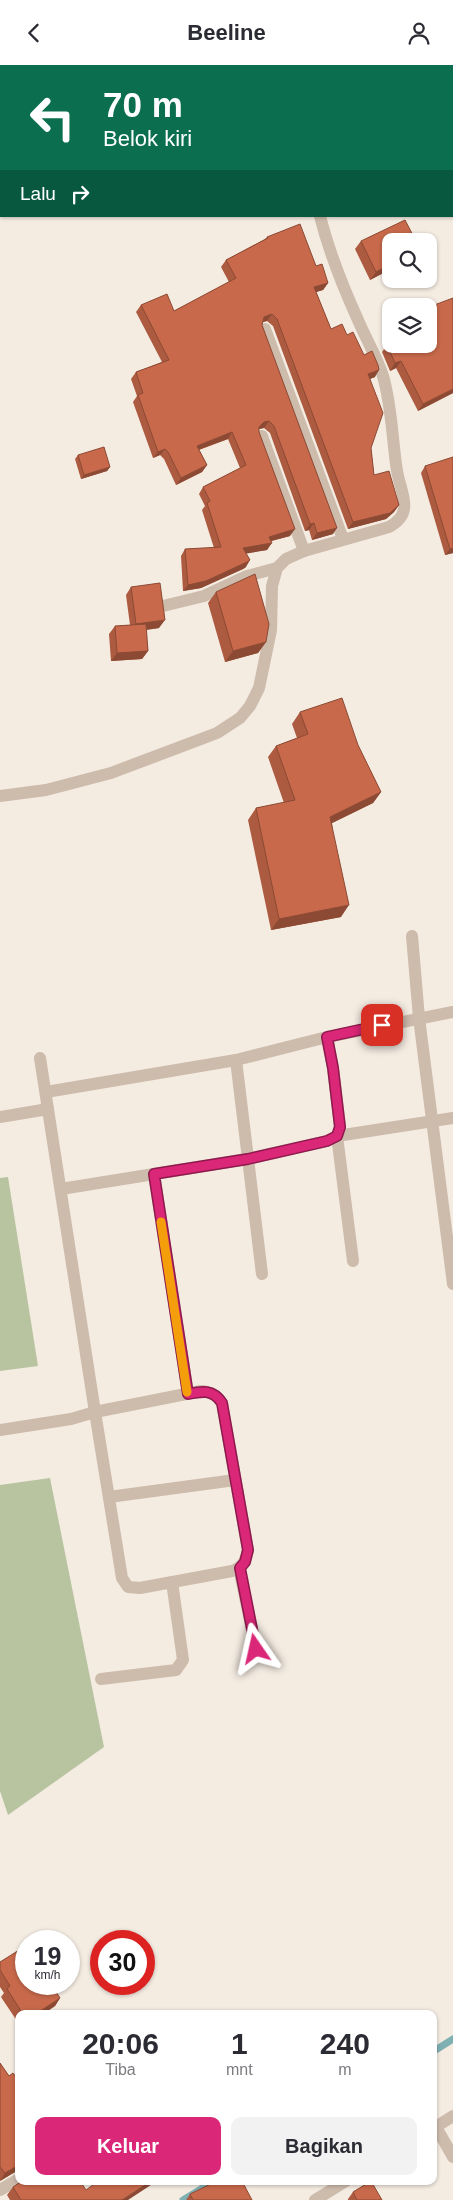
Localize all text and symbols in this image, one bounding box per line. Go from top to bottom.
icon: back [20,19,48,47]
icon: person [405,19,433,47]
text: Beeline [187,20,266,45]
icon: left [20,85,85,150]
text: 70 m [103,85,183,124]
text: Belok kiri [103,126,192,151]
icon: right [66,180,94,208]
text: Lalu [20,183,56,204]
map controls [382,233,437,353]
button: search [382,233,437,288]
button: layers [382,298,437,353]
pin [361,1004,403,1046]
icon: arrive [368,1011,396,1039]
position arrow [229,1622,281,1674]
speed limit sign: 30 [90,1930,155,1995]
text: 19 [34,1942,61,1970]
text: km/h [34,1968,61,1982]
text: 20:06 [82,2027,159,2060]
text: 1 [231,2027,248,2060]
text: 240 [320,2027,370,2060]
text: Tiba [105,2061,136,2078]
text: mnt [226,2061,253,2078]
text: m [338,2061,351,2078]
button: Keluar [35,2117,221,2175]
button: Bagikan [231,2117,417,2175]

